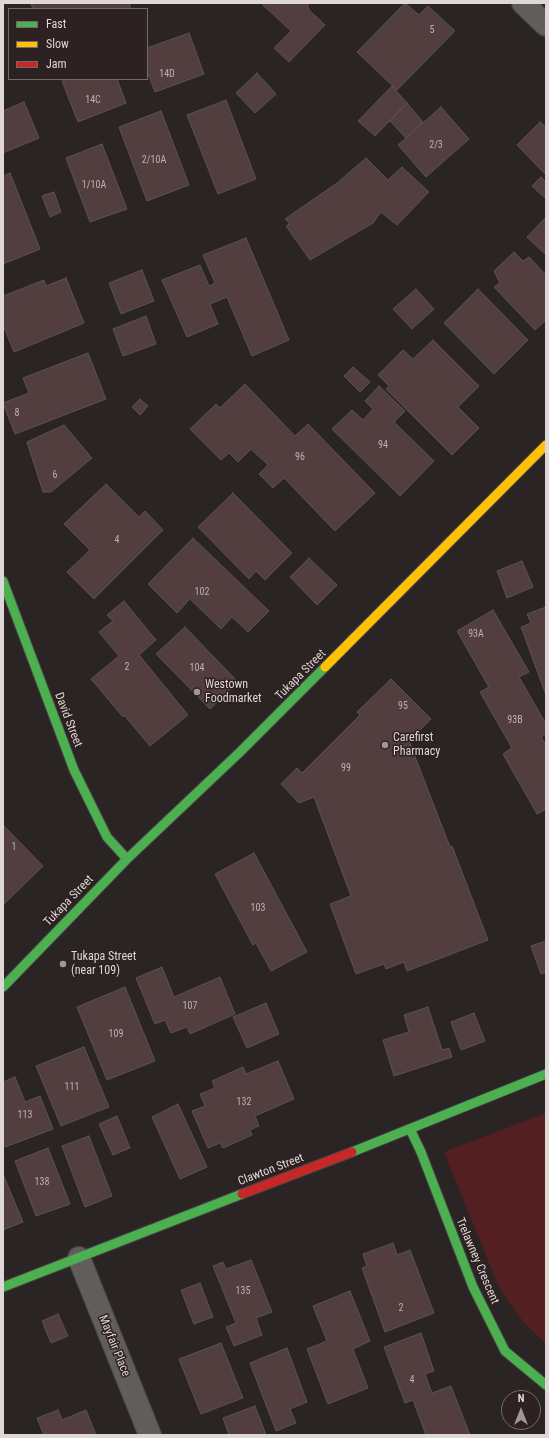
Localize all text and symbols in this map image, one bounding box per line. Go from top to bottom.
legend [8,8,148,80]
text: Fast [46,17,66,31]
house number: 5 [430,24,434,36]
text: Slow [46,37,69,51]
text: Jam [46,57,67,71]
house number: 14D [159,68,175,80]
house number: 14C [85,94,101,106]
house number: 2/3 [429,139,443,151]
house number: 2/10A [142,154,166,166]
house number: 1/10A [82,179,106,191]
house number: 8 [15,407,19,419]
house number: 94 [378,439,388,451]
house number: 96 [295,451,305,463]
house number: 6 [53,469,57,481]
house number: 4 [115,534,119,546]
house number: 102 [195,586,209,598]
house number: 93A [468,628,484,640]
street label: Tukapa Street [273,647,329,703]
house number: 2 [125,661,129,673]
house number: 104 [190,662,204,674]
place label: Westown Foodmarket [205,678,262,706]
marker: Westown Foodmarket [192,687,202,697]
street label: David Street [51,691,85,749]
house number: 95 [398,700,408,712]
house number: 93B [507,714,523,726]
place label: Carefirst Pharmacy [393,731,440,759]
marker: Carefirst Pharmacy [380,740,390,750]
house number: 99 [341,762,351,774]
house number: 1 [12,841,16,853]
street label: Tukapa Street [41,873,97,929]
house number: 103 [251,902,265,914]
place label: Tukapa Street (near 109) [71,950,136,978]
marker: Tukapa Street (near 109) [58,959,68,969]
house number: 107 [183,1000,197,1012]
house number: 109 [109,1028,123,1040]
house number: 111 [65,1081,79,1093]
house number: 132 [237,1096,251,1108]
house number: 113 [18,1109,32,1121]
street label: Clawton Street [236,1151,306,1189]
house number: 138 [35,1176,49,1188]
street label: Trelawney Crescent [452,1216,502,1306]
house number: 135 [236,1285,250,1297]
house number: 2 [399,1302,403,1314]
street label: Mayfair Place [95,1313,133,1379]
house number: 4 [410,1374,414,1386]
north arrow [501,1390,541,1430]
text: N [518,1392,524,1405]

